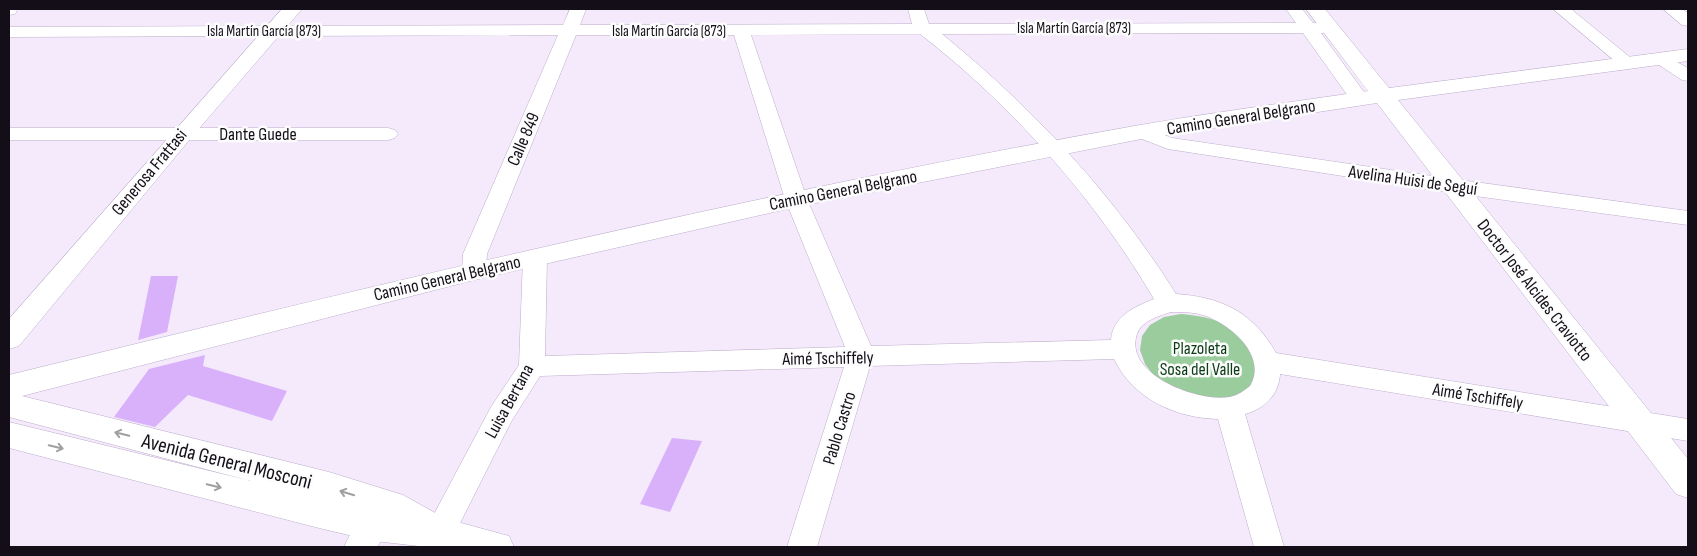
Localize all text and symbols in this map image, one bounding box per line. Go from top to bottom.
street label: Isla Martín García (873) [1017,19,1131,38]
street label: Isla Martín García (873) [207,22,321,41]
street label: Isla Martín García (873) [612,22,726,41]
street label: Camino General Belgrano [1165,95,1317,140]
street label: Calle 849 [503,109,544,169]
street label: Dante Guede [219,124,297,145]
street label: Generosa Frattasi [107,125,191,220]
street label: Avelina Huisi de Seguí [1346,161,1479,200]
street label: Camino General Belgrano [767,166,919,215]
street label: Doctor José Alcides Craviotto [1473,215,1597,365]
street label: Camino General Belgrano [372,251,523,306]
park label: Plazoleta Sosa del Valle [1160,338,1240,380]
street label: Aimé Tschiffely [781,347,874,370]
street label: Luisa Bertana [481,361,538,442]
street label: Aimé Tschiffely [1430,379,1525,414]
street label: Pablo Castro [818,389,860,467]
street label: Avenida General Mosconi [138,428,314,495]
one-way arrow [115,429,131,438]
one-way arrow [48,442,64,452]
one-way arrow [205,482,221,492]
one-way arrow [339,487,355,497]

